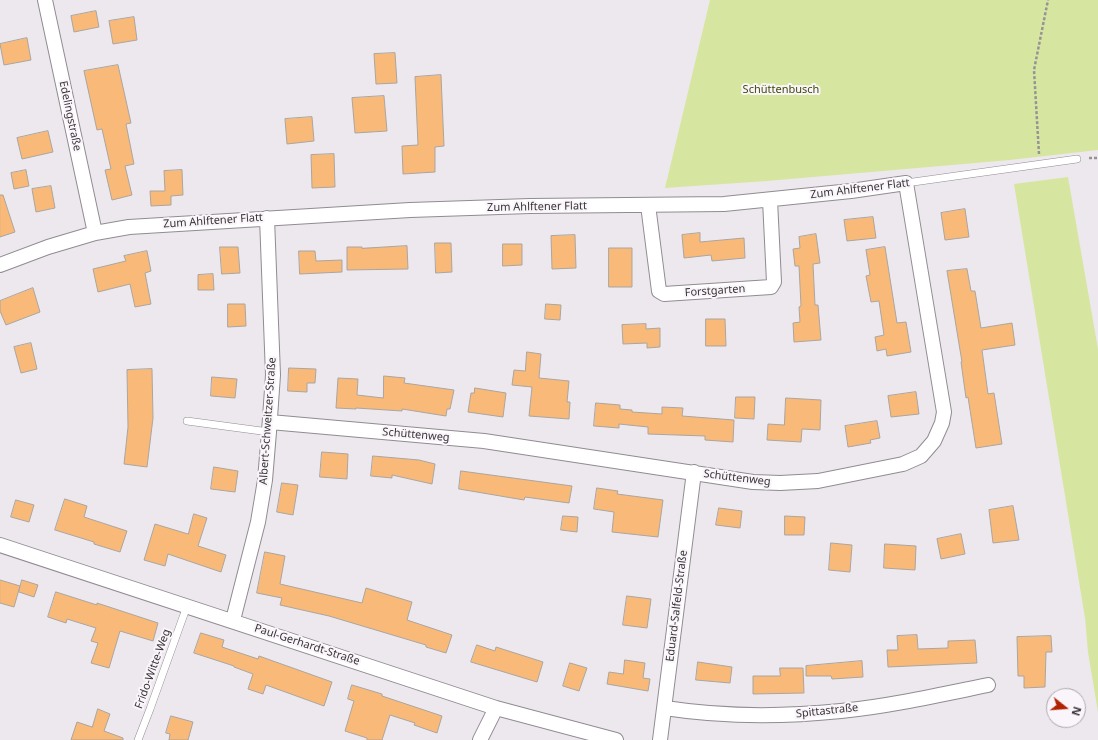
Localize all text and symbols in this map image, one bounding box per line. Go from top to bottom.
street label: Edelingstraße [56,80,84,152]
park label: Schüttenbusch [743,83,819,97]
street label: Zum Ahlftener Flatt [810,176,910,202]
street label: Zum Ahlftener Flatt [487,200,587,214]
street label: Zum Ahlftener Flatt [163,211,263,231]
street label: Forstgarten [684,282,746,300]
street label: Albert-Schweitzer-Straße [257,357,279,485]
street label: Schüttenweg [382,425,450,445]
street label: Schüttenweg [703,467,771,489]
street label: Eduard-Salfeld-Straße [664,549,690,663]
street label: Paul-Gerhardt-Straße [253,622,361,668]
street label: Frido-Witte-Weg [132,627,174,711]
north arrow [1046,688,1086,728]
street label: Spittastraße [795,701,859,721]
text: N [1069,705,1085,718]

